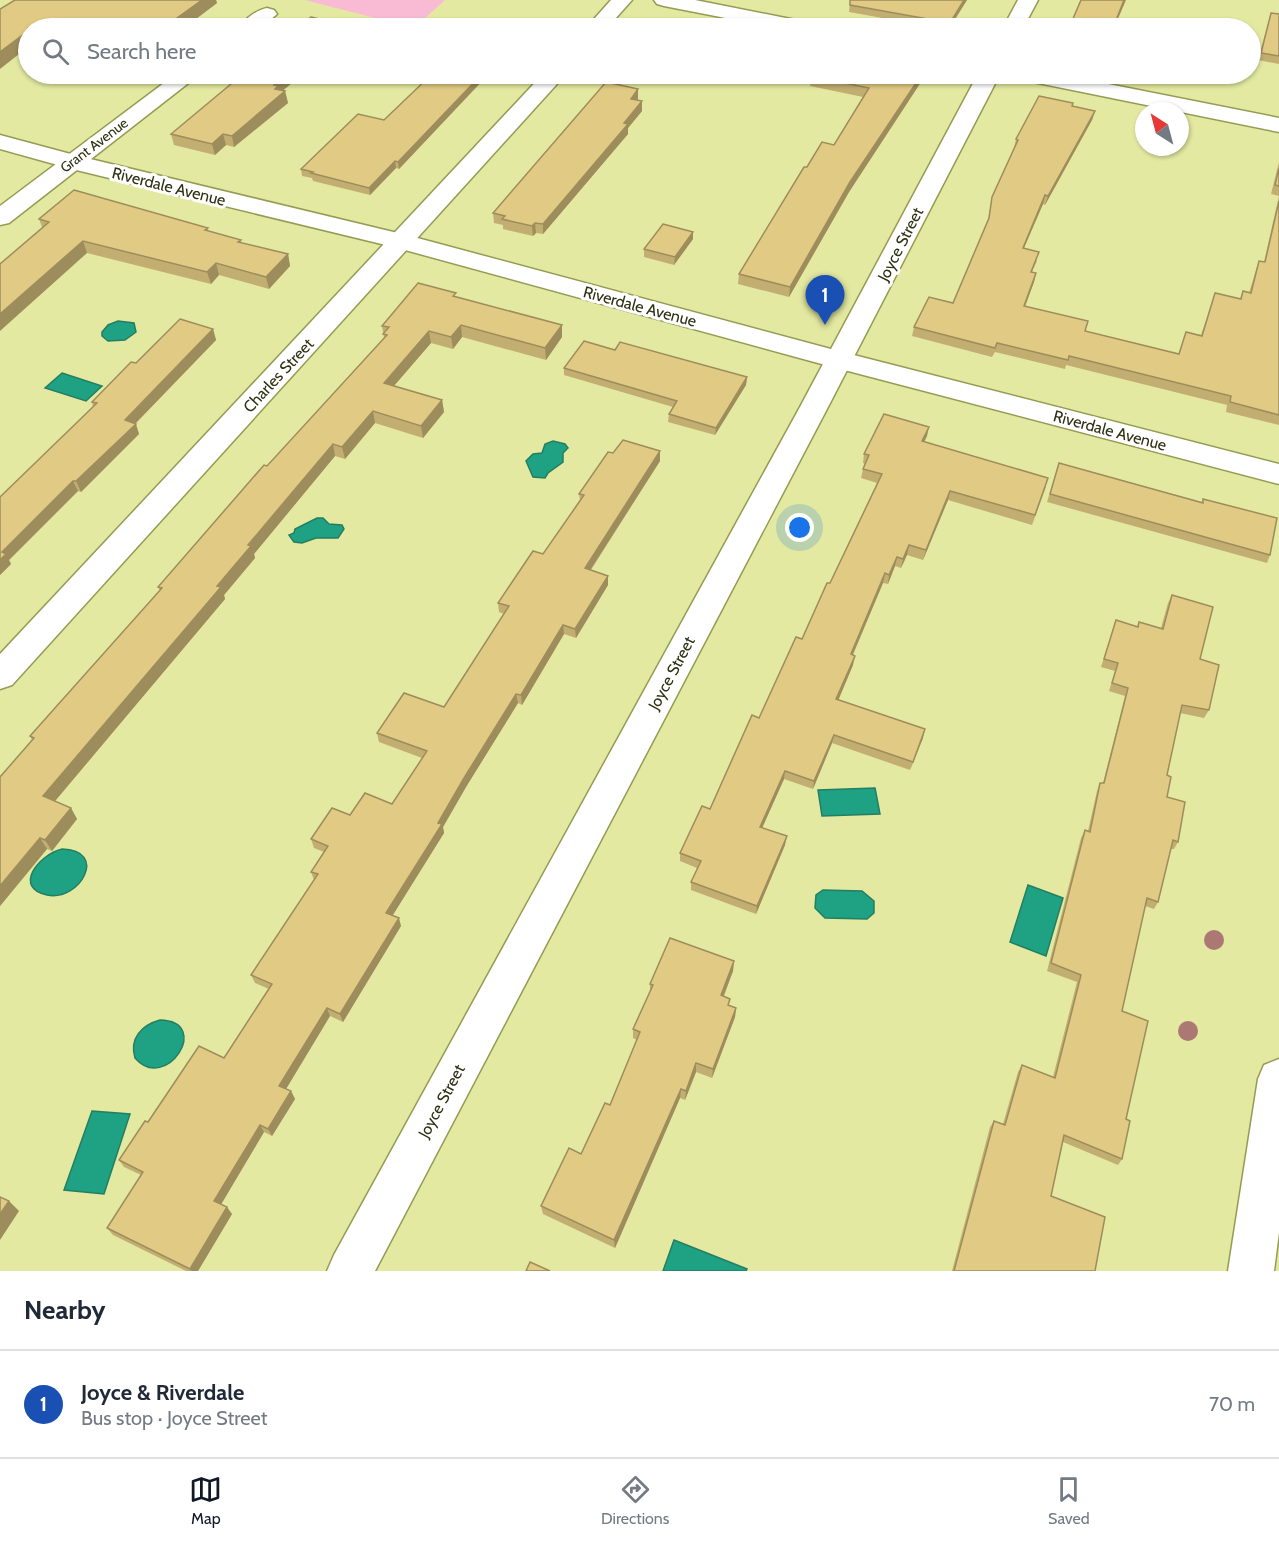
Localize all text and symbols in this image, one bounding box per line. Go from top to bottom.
search box [18,18,1261,84]
icon: search [39,35,72,68]
text: Search here [87,38,196,65]
north arrow [1135,102,1189,156]
street label: Grant Avenue [56,114,132,176]
street label: Riverdale Avenue [110,163,228,210]
street label: Joyce Street [873,204,927,285]
pin: 1 [806,276,844,325]
street label: Riverdale Avenue [581,282,699,331]
street label: Charles Street [239,334,318,416]
street label: Riverdale Avenue [1051,406,1169,455]
your location [785,513,814,542]
street label: Joyce Street [644,633,699,714]
street label: Joyce Street [414,1061,469,1142]
text: Nearby [24,1294,105,1326]
text: Joyce & Riverdale [81,1379,244,1406]
text: 1 [40,1392,47,1416]
text: 70 m [1209,1392,1255,1416]
text: Bus stop · Joyce Street [81,1406,268,1430]
tab: Map [189,1473,222,1528]
tab: Directions [601,1473,669,1528]
tab: Saved [1048,1473,1090,1528]

